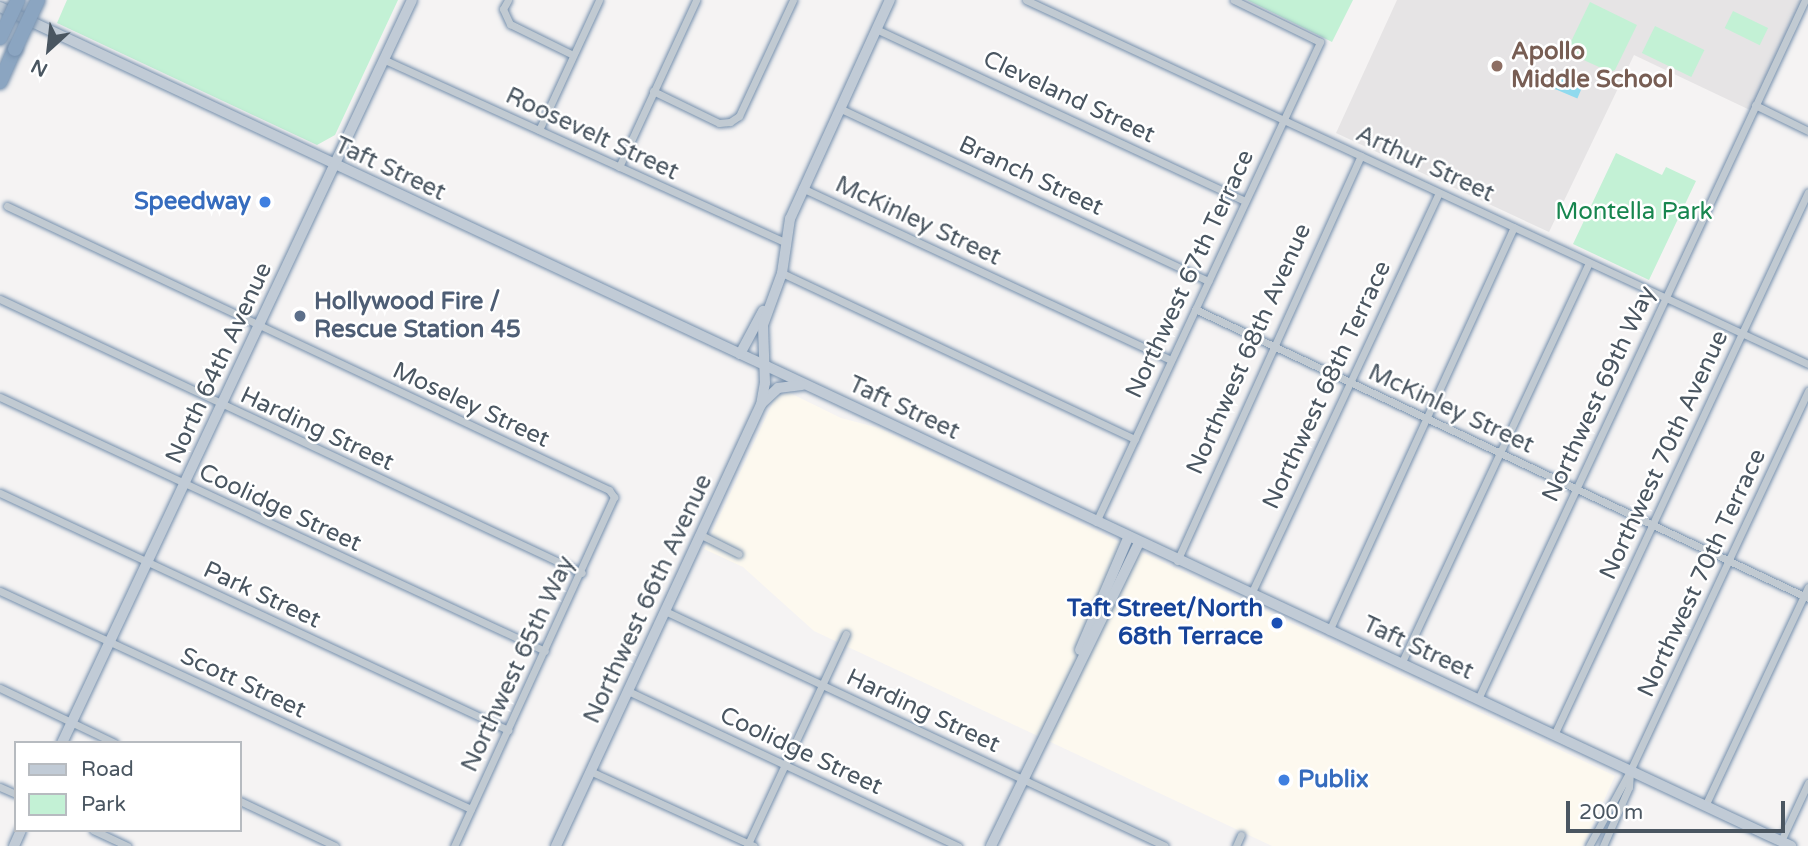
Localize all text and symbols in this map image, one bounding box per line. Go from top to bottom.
north arrow [14,14,84,84]
place label: Apollo Middle School [1511,38,1673,94]
street label: Cleveland Street [978,45,1160,149]
text: N [28,54,51,81]
marker: Apollo Middle School [1489,58,1505,74]
street label: Roosevelt Street [501,81,683,187]
street label: Arthur Street [1351,119,1499,209]
street label: Branch Street [954,130,1108,222]
street label: Taft Street [330,131,450,207]
street label: Northwest 67th Terrace [1120,145,1260,403]
street label: McKinley Street [831,170,1005,272]
place label: Speedway [134,188,251,216]
marker: Speedway [257,194,273,210]
park label: Montella Park [1555,198,1713,226]
street label: Northwest 68th Avenue [1181,219,1317,479]
street label: Northwest 68th Terrace [1257,256,1397,514]
street label: North 64th Avenue [160,258,278,468]
street label: Northwest 69th Way [1536,281,1662,507]
place label: Hollywood Fire / Rescue Station 45 [314,288,521,344]
marker: Hollywood Fire / Rescue Station 45 [292,308,308,324]
street label: Northwest 70th Avenue [1594,326,1734,584]
street label: Moseley Street [388,356,554,454]
street label: McKinley Street [1364,358,1538,460]
street label: Taft Street [844,370,964,446]
street label: Harding Street [236,381,398,477]
street label: Northwest 70th Terrace [1632,444,1772,702]
street label: Coolidge Street [194,458,366,558]
street label: Northwest 66th Avenue [578,470,718,728]
street label: Northwest 65th Way [455,551,581,777]
street label: Park Street [199,555,325,635]
place label: Taft Street/North 68th Terrace [1067,595,1263,651]
street label: Taft Street [1358,610,1478,686]
marker: Taft Street/North 68th Terrace [1269,615,1285,631]
street label: Scott Street [176,641,310,725]
street label: Harding Street [842,663,1004,759]
street label: Coolidge Street [715,701,887,801]
legend [14,741,242,832]
text: Road [81,757,134,782]
place label: Publix [1298,766,1369,794]
marker: Publix [1276,772,1292,788]
scale bar [1570,786,1789,830]
text: Park [81,792,126,817]
text: 200 m [1579,800,1643,825]

